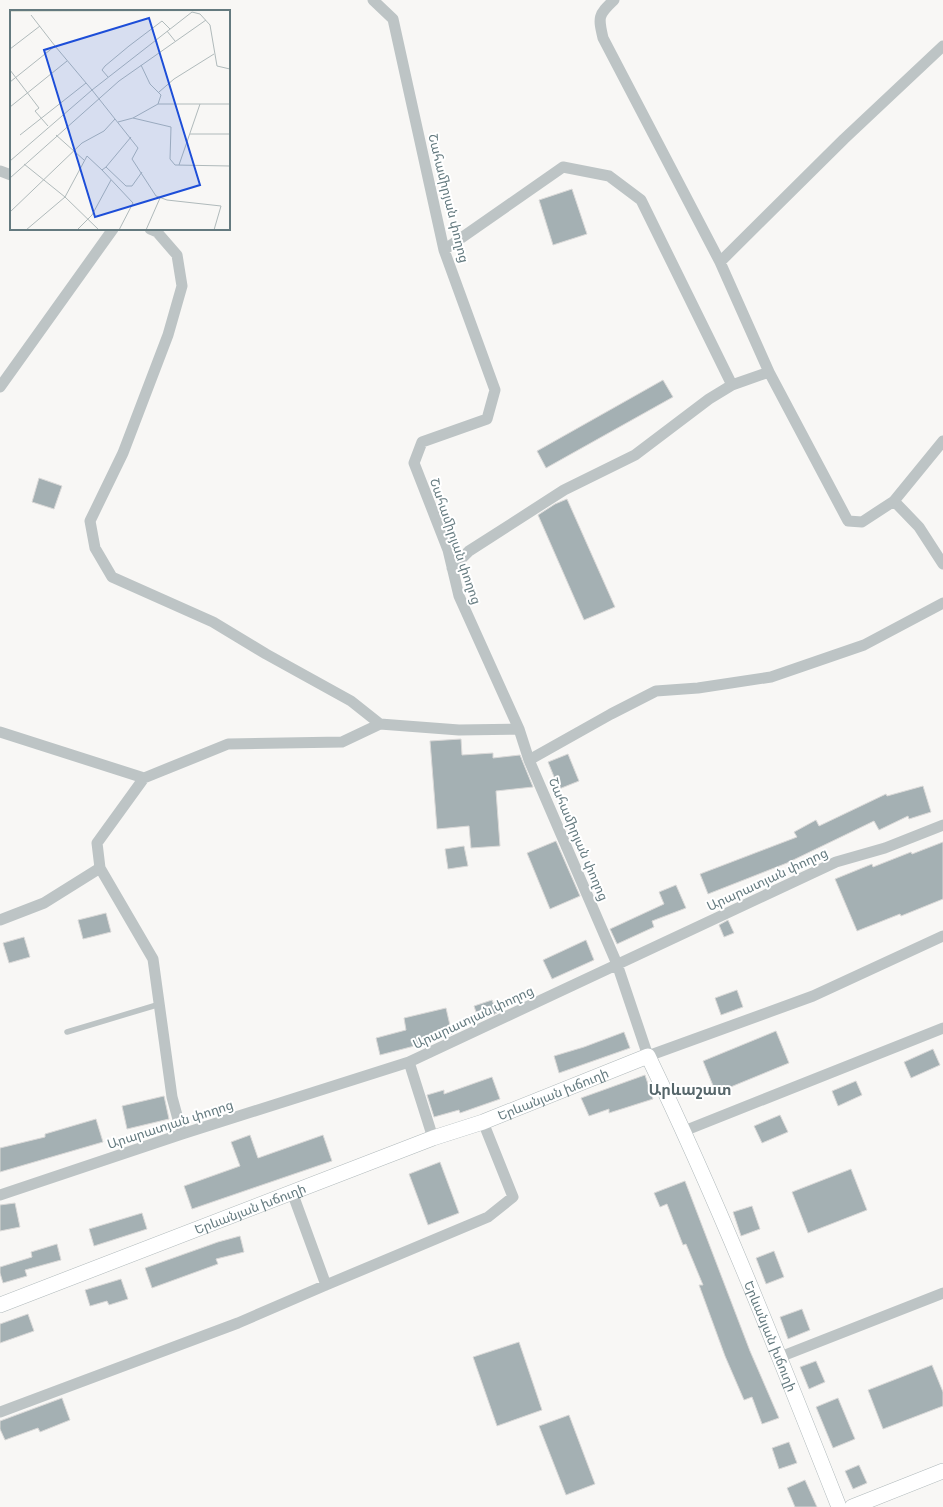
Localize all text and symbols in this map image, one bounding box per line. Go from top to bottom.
inset map [10,10,230,230]
street label: Շահամիրյան փողոց [425,132,472,264]
street label: Շահամիրյան փողոց [427,476,484,606]
street label: Շահամիրյան փողոց [546,775,611,903]
street label: Արարատյան փողոց [704,845,830,914]
street label: Արարատյան փողոց [410,983,536,1052]
street label: Երևանյան խճուղի [496,1066,611,1123]
district label: Արևաշատ [648,1081,732,1099]
street label: Արարատյան փողոց [105,1097,235,1152]
street label: Երևանյան խճուղի [192,1181,308,1237]
street label: Երևանյան խճուղի [741,1279,799,1394]

